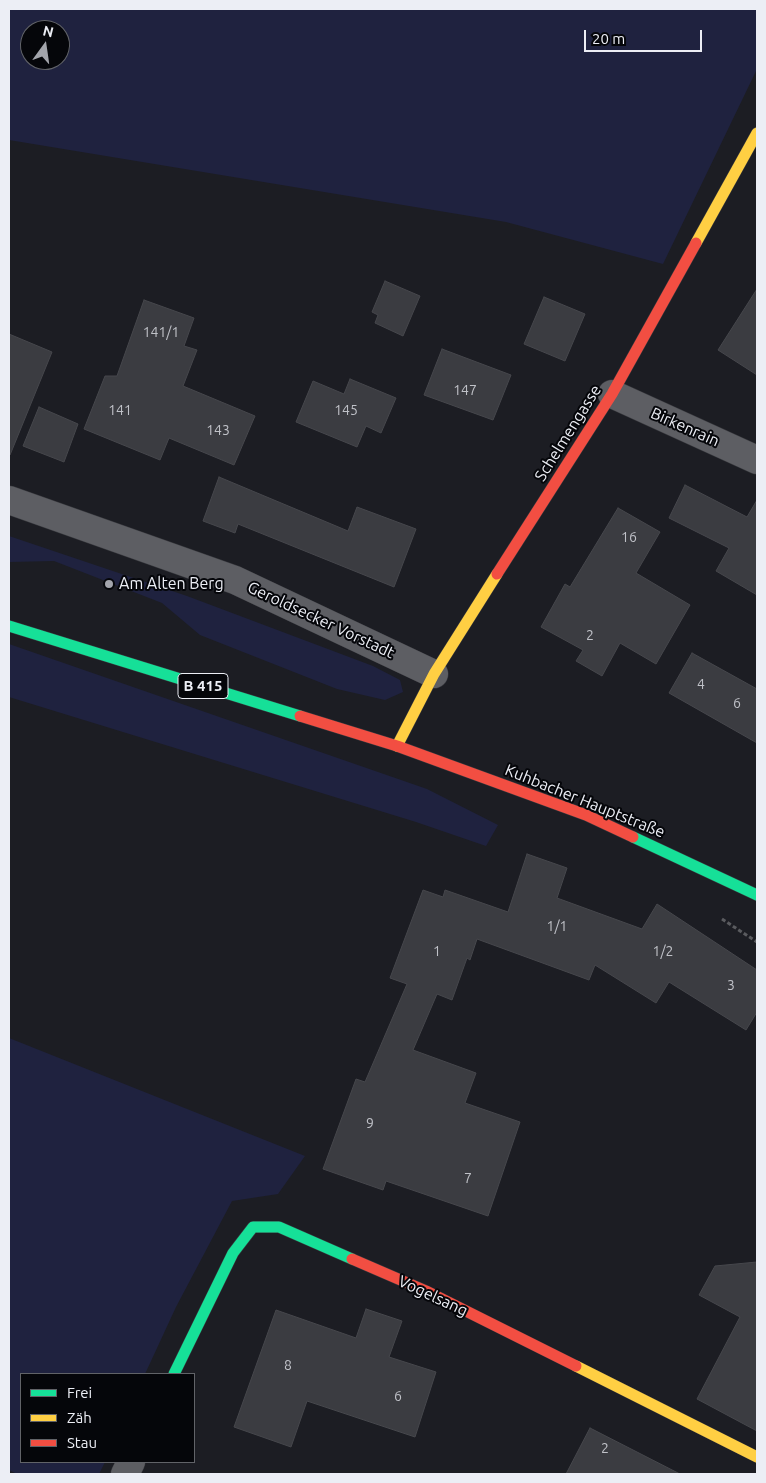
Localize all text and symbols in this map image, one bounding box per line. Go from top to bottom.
north arrow [20,20,70,70]
scale bar [586,20,704,52]
text: N [41,22,55,40]
text: 20 m [592,30,625,47]
house number: 141/1 [143,324,179,340]
street label: Schelmengasse [531,381,605,485]
house number: 147 [453,382,477,398]
house number: 141 [108,402,132,418]
house number: 145 [334,402,358,418]
street label: Birkenrain [648,403,722,451]
house number: 143 [206,422,230,438]
house number: 16 [621,529,637,545]
place label: Am Alten Berg [119,574,224,594]
street label: Geroldsecker Vorstadt [244,577,398,663]
marker: Am Alten Berg [103,578,115,590]
house number: 2 [586,627,594,643]
road number: B 415 [178,674,228,698]
house number: 4 [697,676,705,692]
house number: 6 [733,695,741,711]
street label: Kuhbacher Hauptstraße [502,760,668,842]
house number: 1/1 [547,918,567,934]
house number: 1 [433,943,441,959]
house number: 1/2 [653,943,673,959]
house number: 3 [727,977,735,993]
house number: 9 [366,1115,374,1131]
house number: 7 [464,1170,472,1186]
street label: Vogelsang [395,1272,471,1320]
house number: 8 [284,1357,292,1373]
legend [20,1373,195,1463]
text: Frei [67,1384,92,1401]
house number: 6 [394,1388,402,1404]
text: Zäh [67,1409,92,1426]
text: Stau [67,1434,97,1451]
house number: 2 [601,1440,609,1456]

